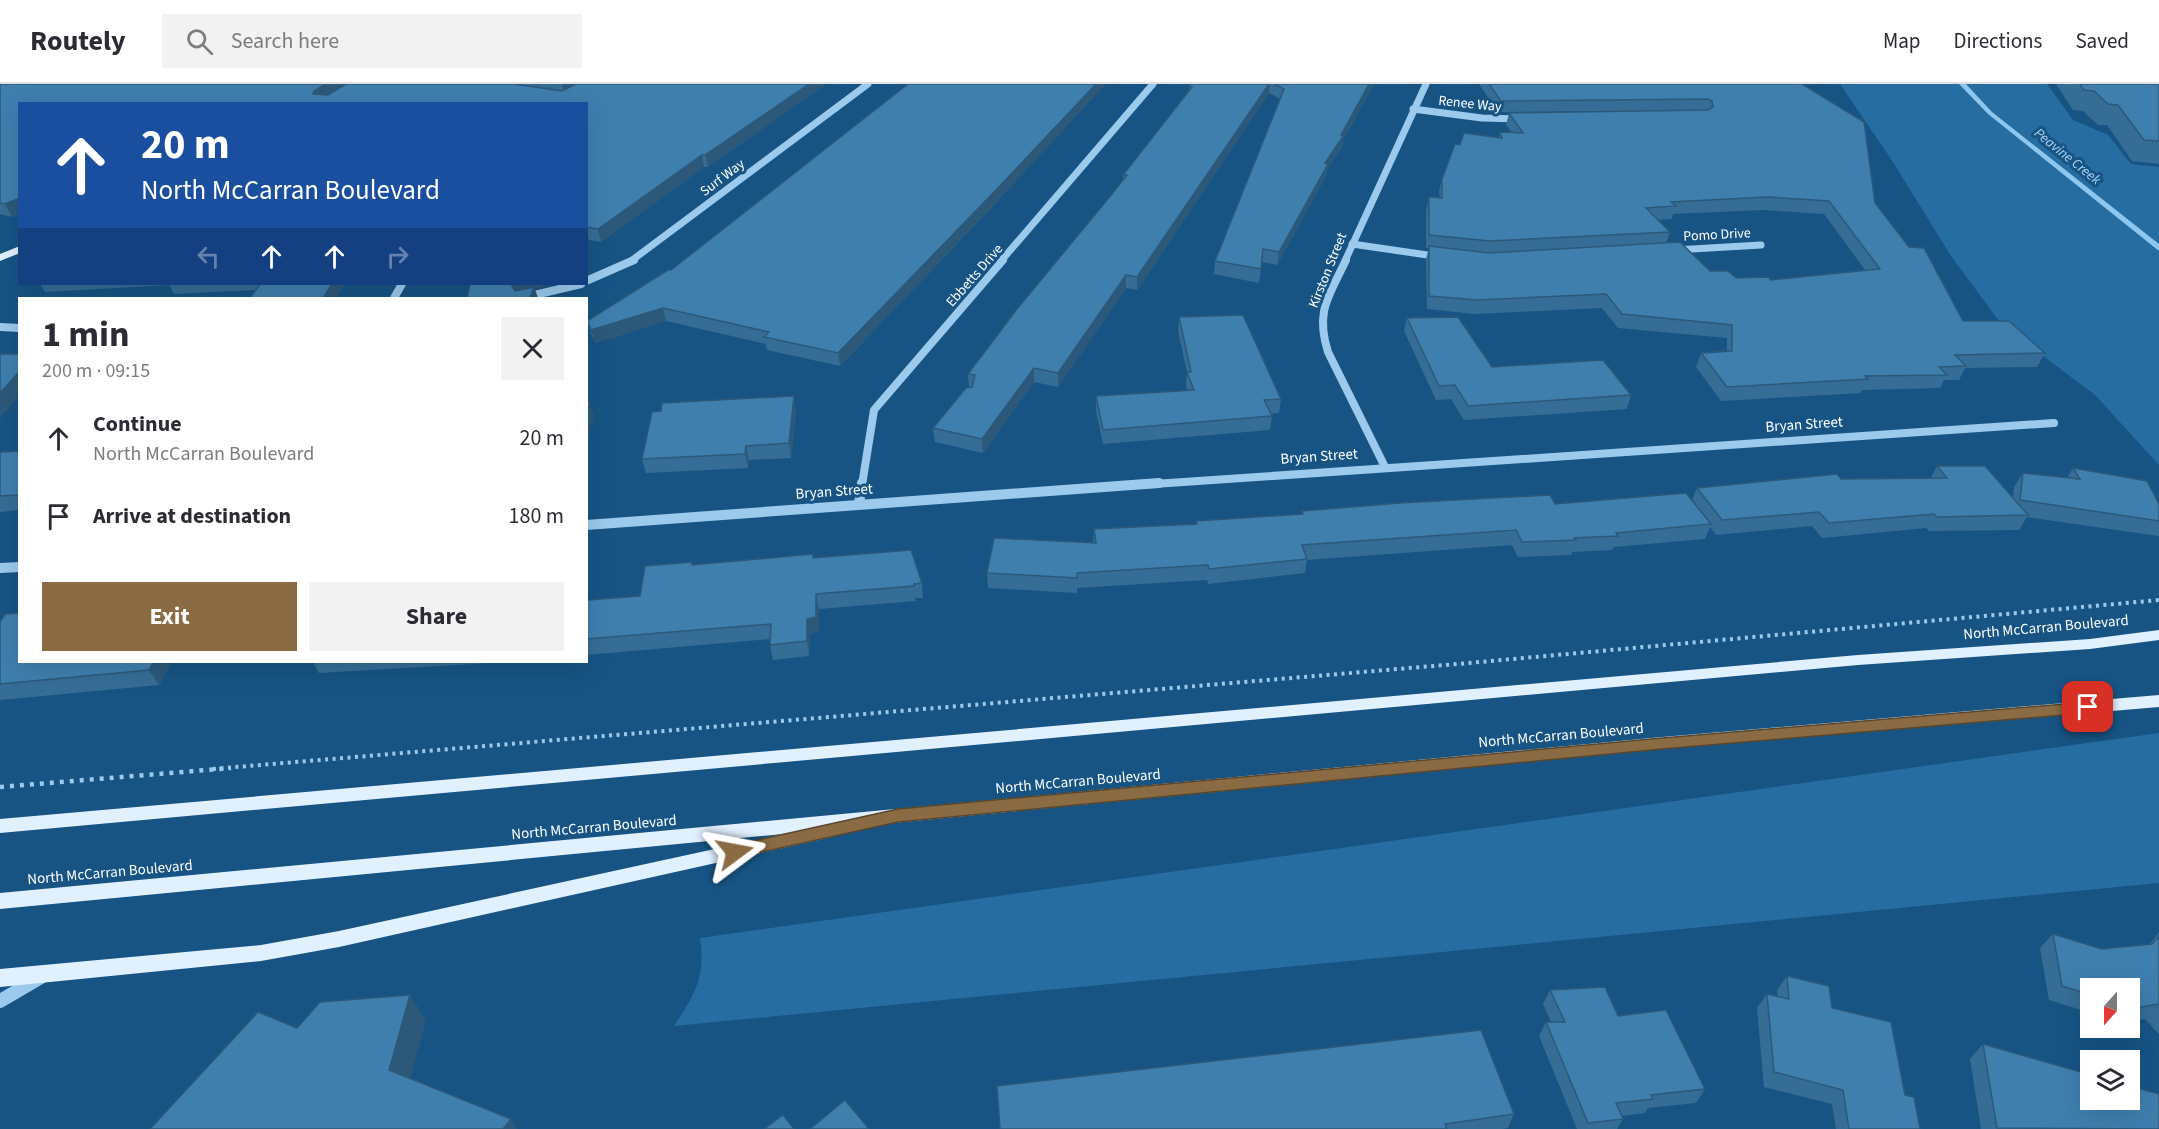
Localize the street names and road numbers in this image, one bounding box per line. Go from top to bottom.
street label: Renee Way [1437,91,1503,117]
street label: Surf Way [696,154,749,201]
street label: Pomo Drive [1683,223,1751,247]
street label: Kirston Street [1304,229,1352,311]
street label: Ebbetts Drive [942,240,1008,312]
street label: Bryan Street [1765,411,1843,438]
street label: Bryan Street [1280,443,1358,470]
street label: Bryan Street [795,478,873,505]
street label: North McCarran Boulevard [1962,610,2130,645]
street label: North McCarran Boulevard [1477,718,1645,753]
street label: North McCarran Boulevard [994,764,1162,799]
street label: North McCarran Boulevard [510,810,678,845]
street label: North McCarran Boulevard [26,855,194,890]

